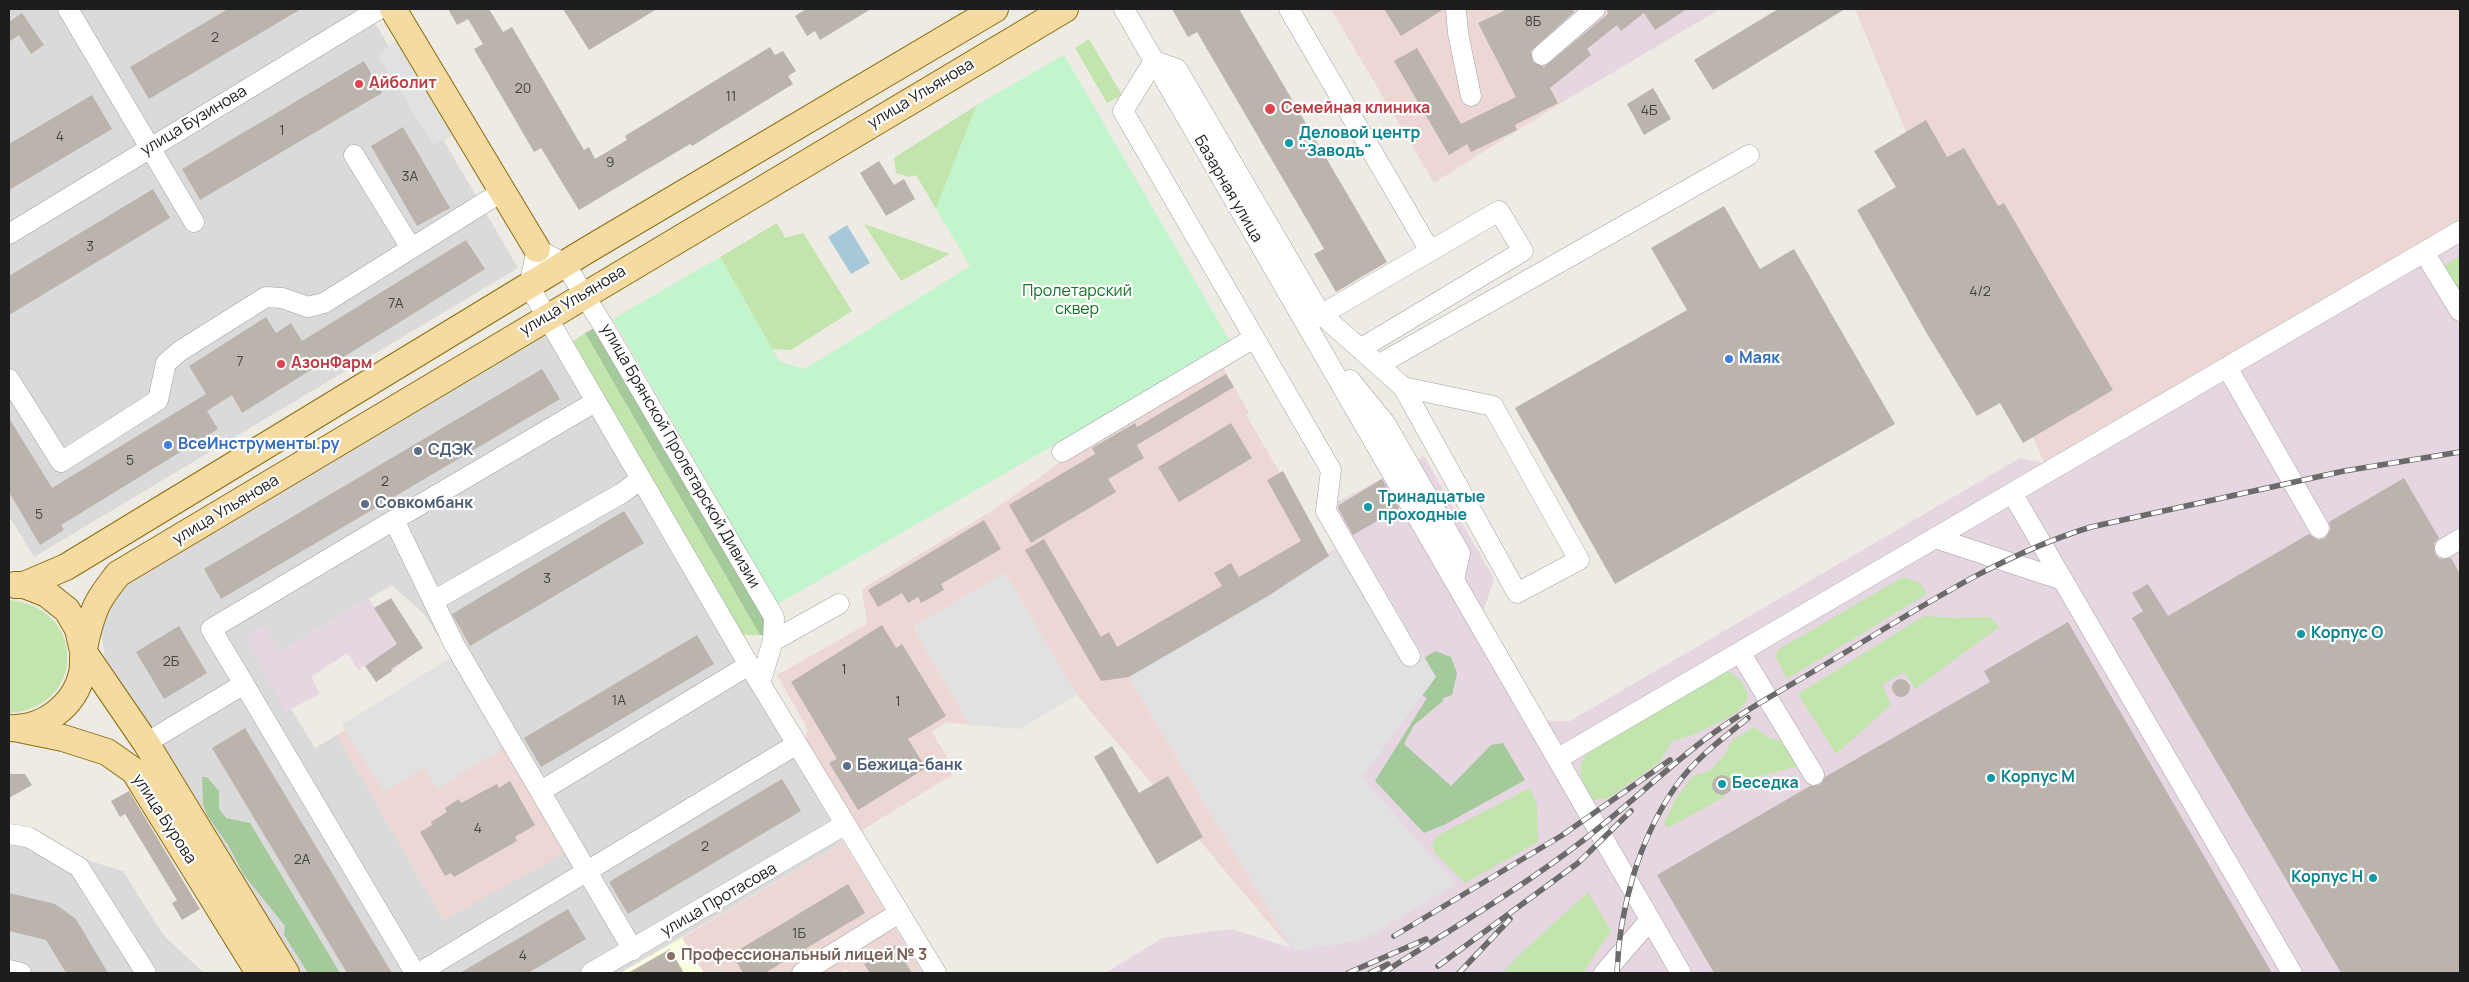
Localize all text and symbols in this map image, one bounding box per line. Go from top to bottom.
house number: 8Б [1525,14,1541,30]
house number: 2 [211,30,219,46]
street label: улица Ульянова [865,55,977,133]
place label: Айболит [369,74,437,94]
marker: Айболит [353,78,365,90]
house number: 20 [515,81,531,97]
street label: улица Бузинова [138,82,250,160]
house number: 11 [726,89,736,105]
place label: Семейная клиника [1281,99,1430,119]
marker: Семейная клиника [1263,102,1277,116]
house number: 4Б [1641,103,1657,119]
house number: 1 [279,123,285,139]
place label: Деловой центр "Заводъ" [1299,124,1420,162]
house number: 4 [56,129,64,145]
street label: Базарная улица [1190,132,1266,246]
marker: Деловой центр "Заводъ" [1283,137,1295,149]
house number: 9 [606,155,614,171]
house number: 3А [402,169,418,185]
house number: 3 [86,239,94,255]
street label: улица Ульянова [517,262,629,340]
park label: Пролетарский сквер [1022,282,1132,320]
house number: 4/2 [1969,284,1991,300]
house number: 7А [388,296,404,312]
street label: улица Брянской Пролетарской Дивизии [596,320,764,592]
place label: Маяк [1739,349,1780,369]
marker: Маяк [1723,353,1735,365]
house number: 7 [236,354,244,370]
place label: АзонФарм [291,354,372,374]
marker: АзонФарм [275,358,287,370]
place label: ВсеИнструменты.ру [178,435,339,455]
marker: ВсеИнструменты.ру [162,439,174,451]
place label: СДЭК [428,441,473,461]
marker: СДЭК [412,445,424,457]
house number: 5 [126,453,134,469]
street label: улица Ульянова [170,471,282,549]
house number: 2 [381,474,389,490]
place label: Тринадцатые проходные [1378,488,1485,526]
place label: Совкомбанк [375,494,473,514]
marker: Совкомбанк [359,498,371,510]
marker: Тринадцатые проходные [1362,501,1374,513]
house number: 5 [35,507,43,523]
house number: 3 [543,571,551,587]
place label: Корпус О [2311,624,2383,644]
marker: Корпус О [2295,628,2307,640]
house number: 2Б [163,654,179,670]
house number: 1 [841,662,847,678]
house number: 1А [612,693,626,709]
house number: 1 [895,694,901,710]
place label: Бежица-банк [857,756,962,776]
marker: Бежица-банк [841,760,853,772]
place label: Корпус М [2001,768,2075,788]
street label: улица Бурова [128,771,200,867]
marker: Корпус М [1985,772,1997,784]
place label: Беседка [1732,774,1799,794]
marker: Беседка [1716,778,1728,790]
house number: 4 [474,821,482,837]
house number: 2 [701,839,709,855]
house number: 2А [294,852,310,868]
street label: улица Протасова [658,859,780,941]
place label: Корпус Н [2291,868,2363,888]
marker: Корпус Н [2367,872,2379,884]
house number: 1Б [792,926,806,942]
place label: Профессиональный лицей № 3 [681,946,927,966]
house number: 4 [519,948,527,964]
marker: Профессиональный лицей № 3 [665,950,677,962]

